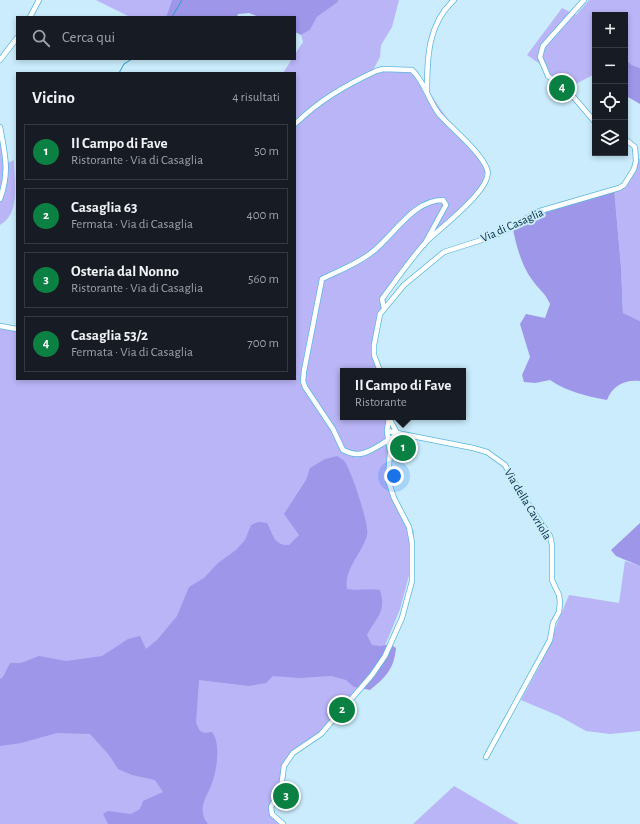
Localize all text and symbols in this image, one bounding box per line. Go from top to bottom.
map controls [592,12,628,156]
button: + [592,12,628,48]
search box [16,16,296,60]
icon: search [30,27,52,49]
text: Cerca qui [62,30,115,45]
button: − [592,48,628,84]
pin: 4 [549,73,575,103]
button: locate [592,84,628,120]
text: Vicino [32,89,75,106]
text: 4 risultati [232,91,280,104]
button: layers [592,120,628,156]
text: Il Campo di Fave [71,136,168,151]
text: 1 [44,145,48,158]
text: 50 m [254,145,279,158]
text: Ristorante · Via di Casaglia [71,154,203,167]
text: Casaglia 63 [71,200,138,215]
street label: Via di Casaglia [479,206,546,244]
text: 2 [43,209,49,222]
text: 400 m [246,209,279,222]
text: Fermata · Via di Casaglia [71,218,193,231]
text: Osteria dal Nonno [71,264,179,279]
text: 3 [43,273,49,286]
text: 560 m [248,273,279,286]
text: Ristorante · Via di Casaglia [71,282,203,295]
text: Casaglia 53/2 [71,328,148,343]
text: 4 [43,337,49,350]
text: 700 m [247,337,279,350]
text: Fermata · Via di Casaglia [71,346,193,359]
popup [340,368,466,420]
text: Il Campo di Fave [355,378,451,393]
text: Ristorante [355,396,407,409]
pin: 1 [390,433,416,463]
your location [384,466,404,486]
street label: Via della Cavriola [502,467,554,542]
pin: 2 [329,695,355,725]
pin: 3 [273,781,299,811]

